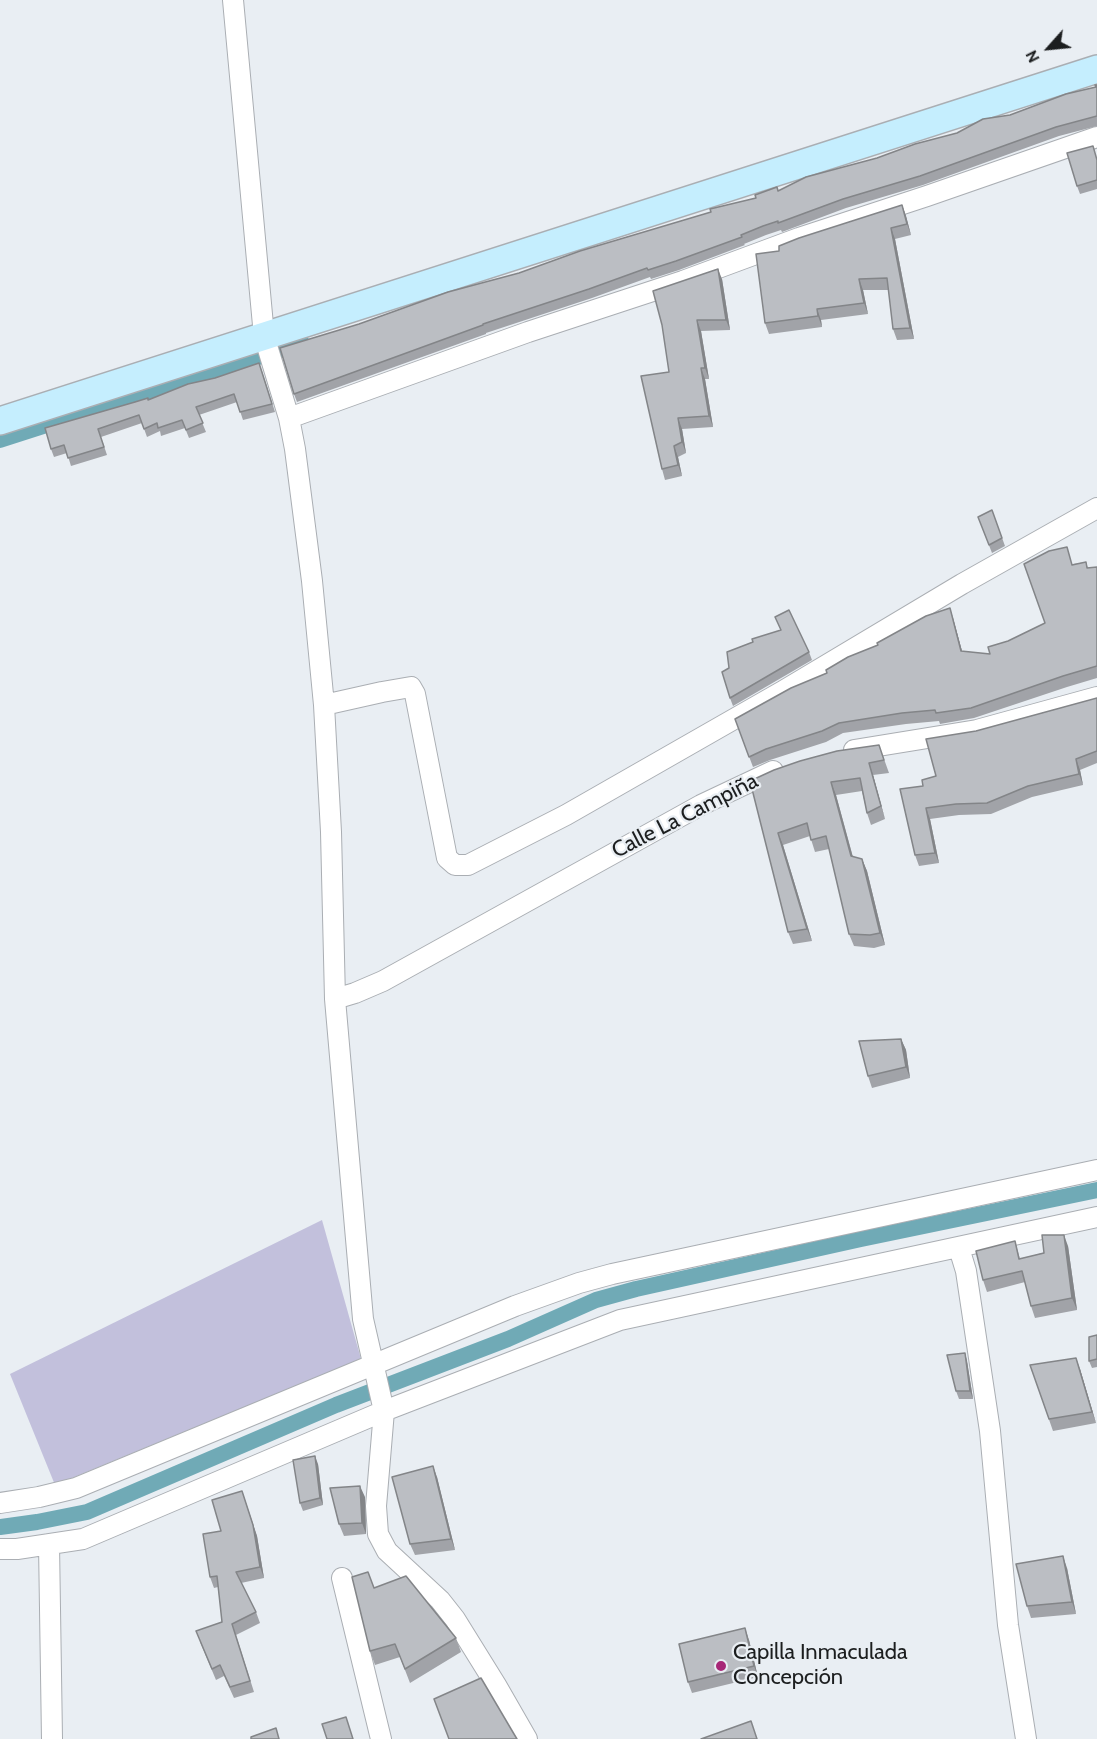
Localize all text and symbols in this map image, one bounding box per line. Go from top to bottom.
north arrow [1019,18,1079,78]
text: N [1021,47,1044,66]
street label: Calle La Campiña [608,768,762,864]
place label: Capilla Inmaculada Concepción [733,1640,908,1692]
marker: Capilla Inmaculada Concepción [714,1659,728,1673]

